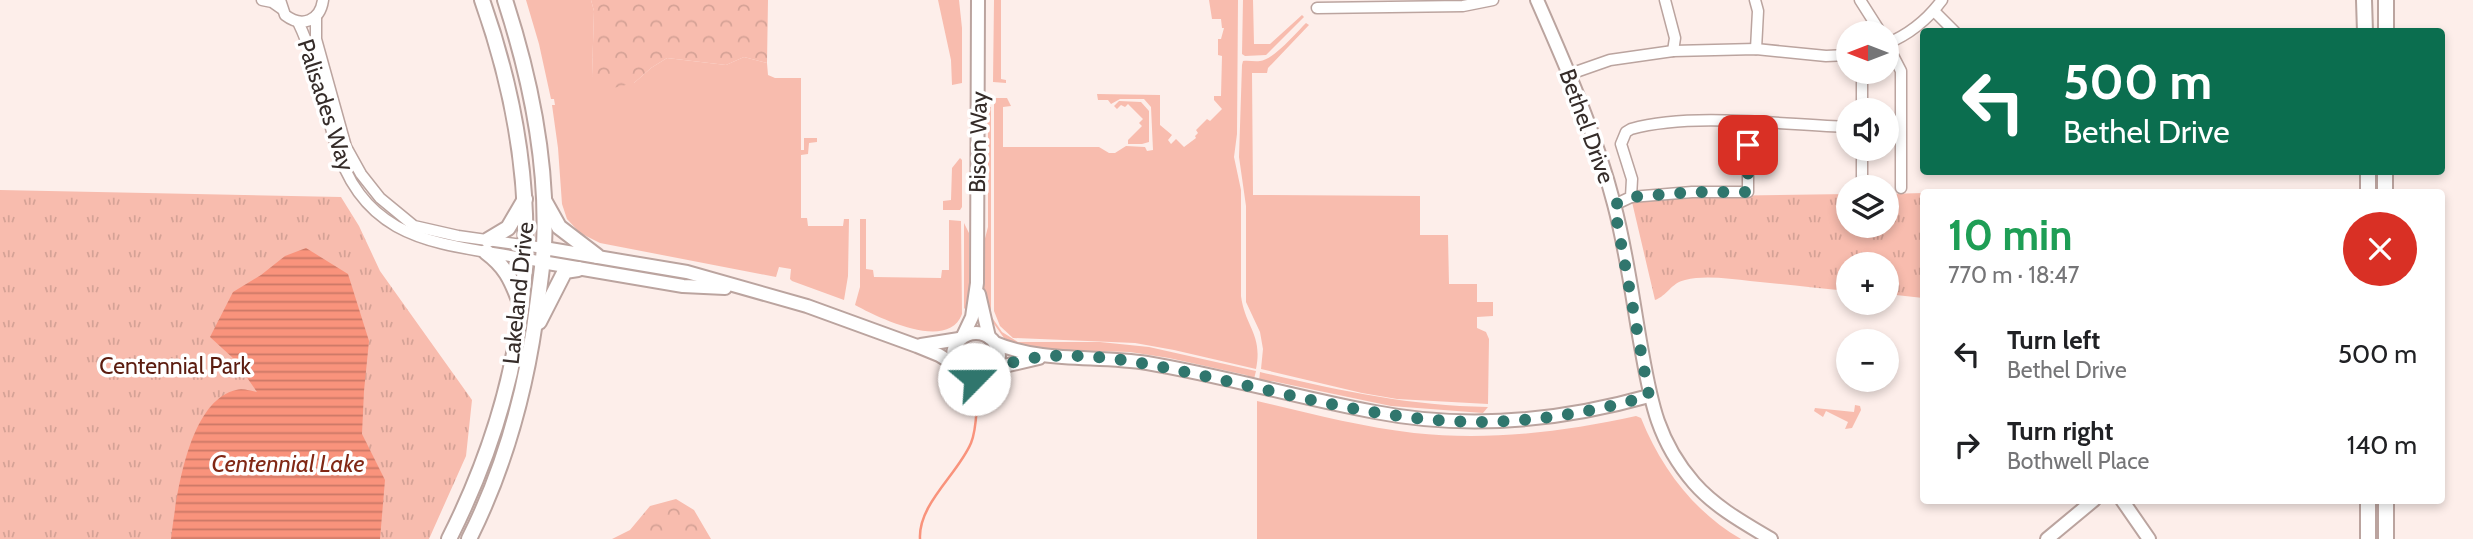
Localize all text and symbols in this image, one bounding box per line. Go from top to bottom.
north arrow [1836,21,1899,84]
map controls [1836,21,1899,392]
street label: Palisades Way [292,36,361,175]
text: 500 m [2063,52,2212,111]
icon: left [1948,56,2039,147]
street label: Bethel Drive [1553,65,1621,187]
street label: Bison Way [963,91,993,193]
button: sound [1836,98,1899,161]
text: Bethel Drive [2063,112,2230,151]
pin [1718,115,1778,175]
icon: arrive [1729,126,1767,164]
button: layers [1836,175,1899,238]
text: 10 min [1948,209,2072,261]
button: close [2343,212,2417,286]
street label: Lakeland Drive [497,220,539,366]
button: + [1836,252,1899,315]
text: 770 m · 18:47 [1948,261,2079,289]
text: Turn left [2007,324,2100,356]
button: − [1836,329,1899,392]
icon: left [1948,335,1986,373]
text: 500 m [2338,338,2417,370]
position arrow [937,342,1011,416]
park label: Centennial Park [99,352,251,380]
text: Bethel Drive [2007,356,2127,384]
text: Turn right [2007,415,2113,447]
icon: right [1948,426,1986,464]
text: 140 m [2347,429,2417,461]
text: Bothwell Place [2007,447,2149,475]
water label: Centennial Lake [212,449,364,478]

